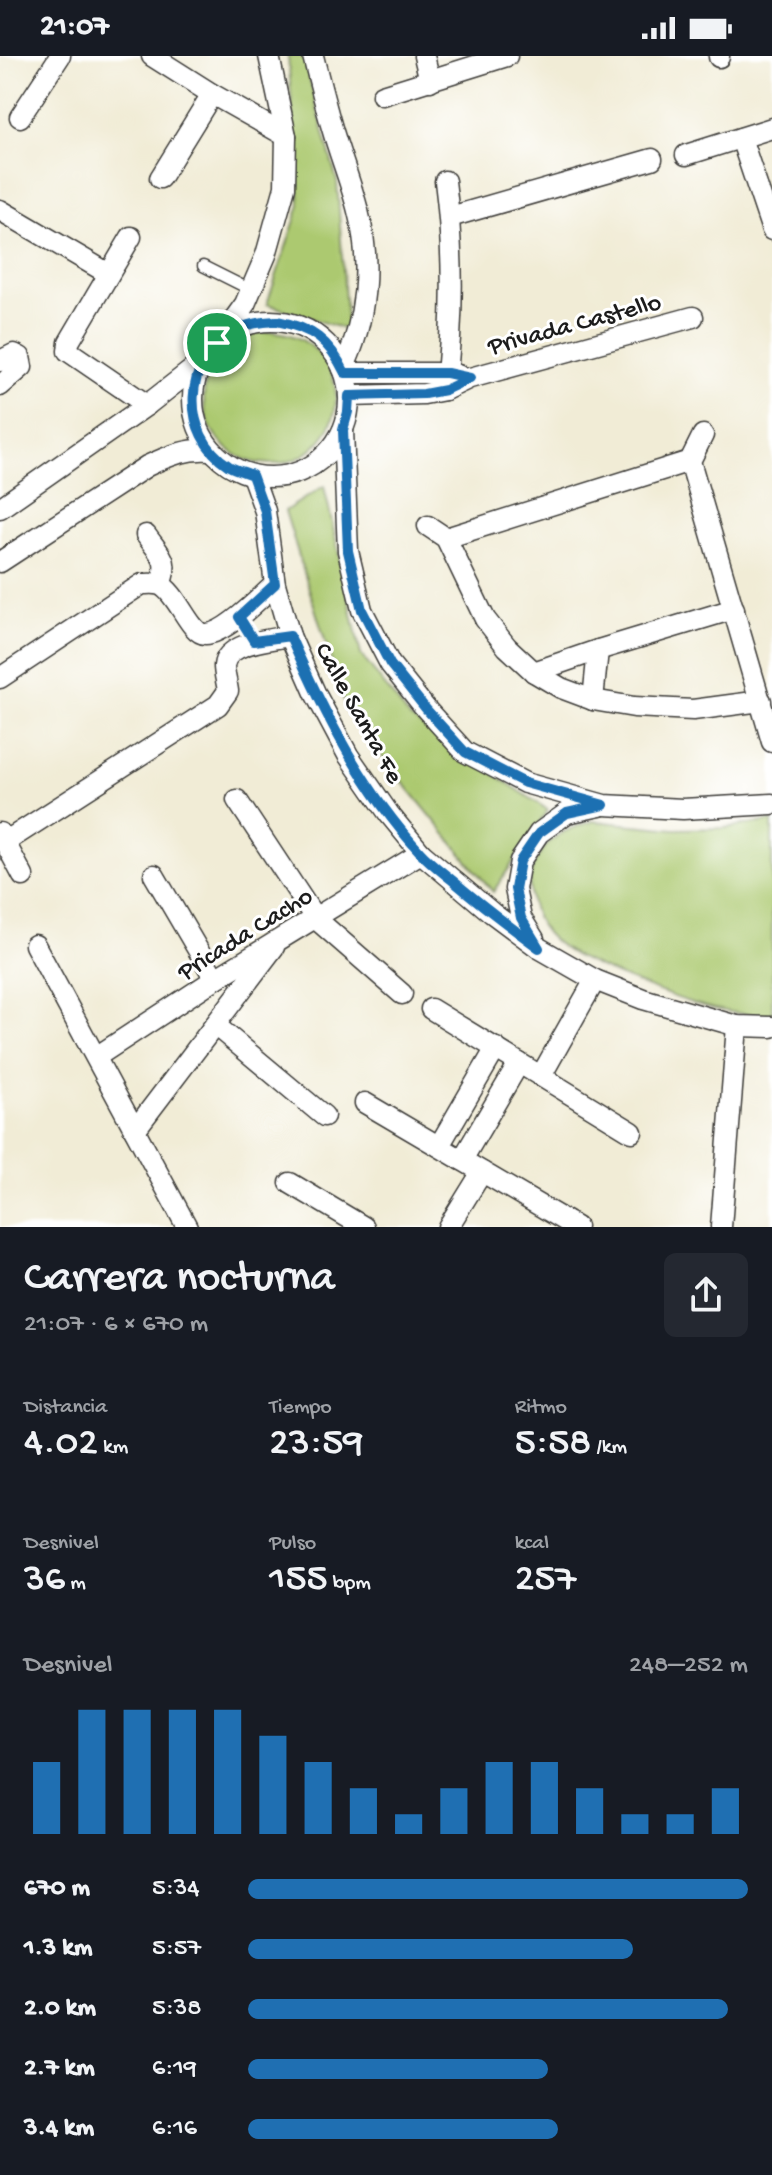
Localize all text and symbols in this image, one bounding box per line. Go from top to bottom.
text: 21:07 [40,11,109,46]
street label: Privada Castello [484,288,665,365]
pin [183,309,251,377]
icon: arrive [195,321,239,365]
street label: Calle Santa Fe [306,638,409,791]
street label: Pricada Cacho [172,882,320,990]
button: share [664,1253,748,1337]
text: Carrera nocturna [24,1254,335,1306]
text: 21:07 · 6 × 670 m [24,1310,208,1341]
text: Distancia [24,1395,107,1421]
text: Tiempo [269,1395,332,1421]
text: Ritmo [515,1395,567,1421]
text: 4.02 [24,1421,98,1468]
text: 23:59 [269,1421,363,1468]
text: 5:58 [515,1421,591,1468]
text: km [98,1435,128,1461]
text: /km [591,1435,627,1461]
text: Desnivel [24,1531,99,1557]
text: Pulso [269,1531,316,1557]
text: kcal [515,1531,549,1557]
text: 36 [24,1557,65,1604]
text: 155 [269,1557,328,1604]
text: 257 [515,1557,576,1604]
text: m [65,1571,86,1597]
text: bpm [328,1571,371,1597]
text: Desnivel [24,1651,113,1682]
text: 248–252 m [629,1651,748,1682]
text: 670 m [24,1874,90,1905]
text: 5:34 [152,1874,200,1905]
text: 1.3 km [24,1934,92,1965]
text: 5:57 [152,1934,201,1965]
text: 2.0 km [24,1994,96,2025]
text: 5:38 [152,1994,202,2025]
text: 2.7 km [24,2054,95,2085]
text: 6:19 [152,2054,197,2085]
text: 3.4 km [24,2114,94,2145]
text: 6:16 [152,2114,197,2145]

